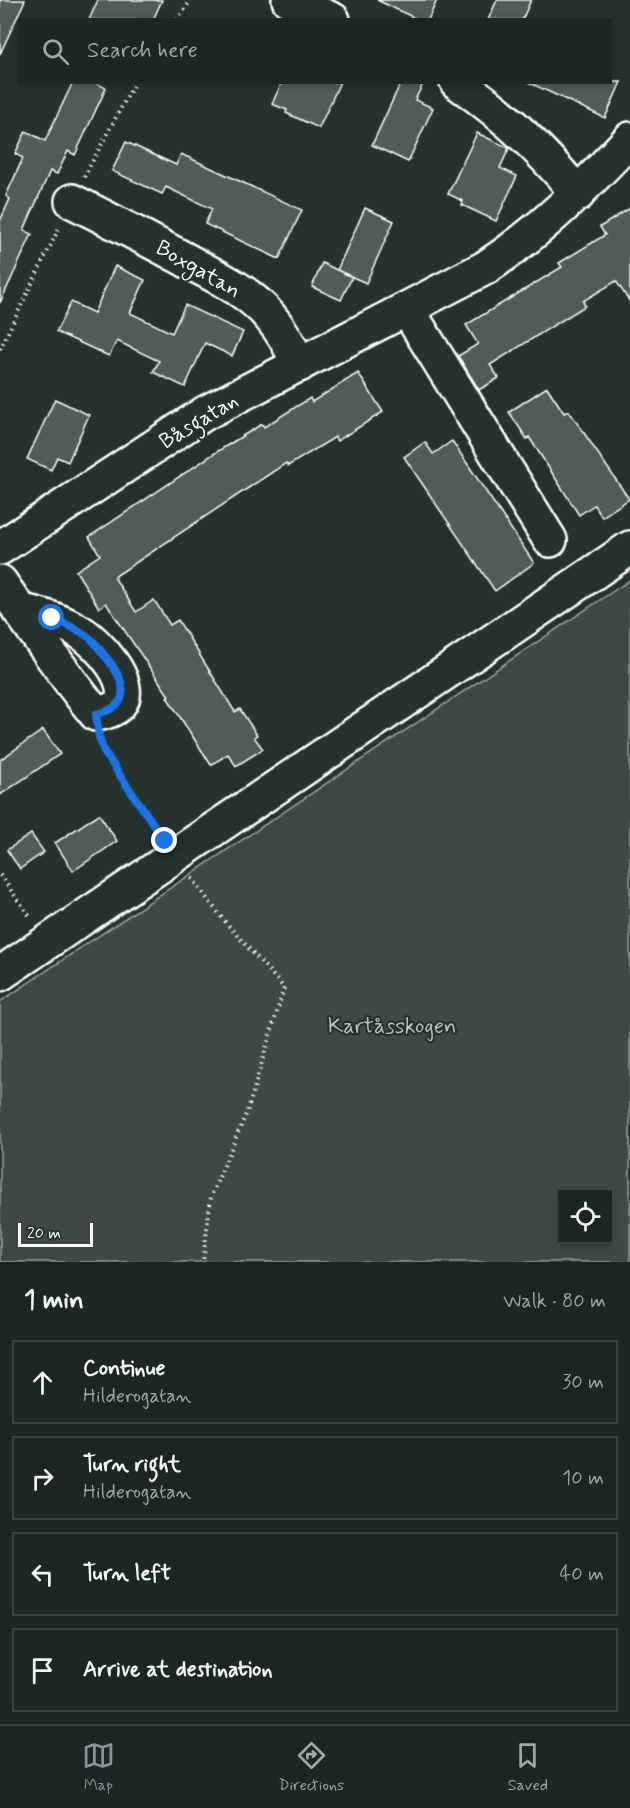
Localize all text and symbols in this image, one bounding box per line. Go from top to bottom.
search box [18,18,612,84]
icon: search [39,35,72,68]
text: Search here [87,37,198,65]
street label: Boxgatan [149,234,246,308]
street label: Båsgatan [154,387,245,459]
route start [38,604,64,630]
route end [151,827,177,853]
park label: Kartåsskogen [328,1013,456,1042]
map controls [558,1190,612,1244]
button: locate [558,1190,612,1244]
scale bar [18,1220,93,1248]
text: 20 m [27,1223,61,1244]
text: 1 min [24,1284,84,1318]
text: Walk · 80 m [503,1288,606,1315]
text: Continue [83,1355,165,1383]
icon: ahead [26,1366,59,1399]
text: 30 m [562,1369,604,1396]
text: Hilderogatan [83,1383,191,1410]
text: Turn right [83,1451,181,1479]
icon: right [26,1462,59,1495]
text: 10 m [562,1465,604,1492]
text: Hilderogatan [83,1479,191,1506]
icon: left [26,1558,59,1591]
text: Turn left [83,1560,171,1588]
text: 40 m [560,1561,604,1588]
icon: arrive [26,1654,59,1687]
text: Arrive at destination [83,1656,273,1684]
tab: Map [82,1739,115,1796]
tab: Directions [278,1739,344,1796]
tab: Saved [508,1739,548,1796]

